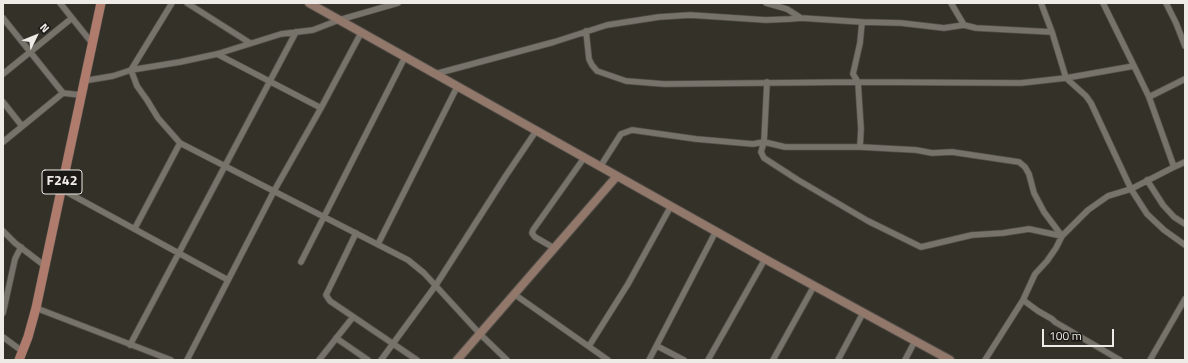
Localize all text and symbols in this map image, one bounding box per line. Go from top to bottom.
north arrow [16,16,56,56]
text: N [36,20,53,36]
road number: F242 [42,170,82,194]
scale bar [1044,321,1116,347]
text: 100 m [1049,326,1082,345]

